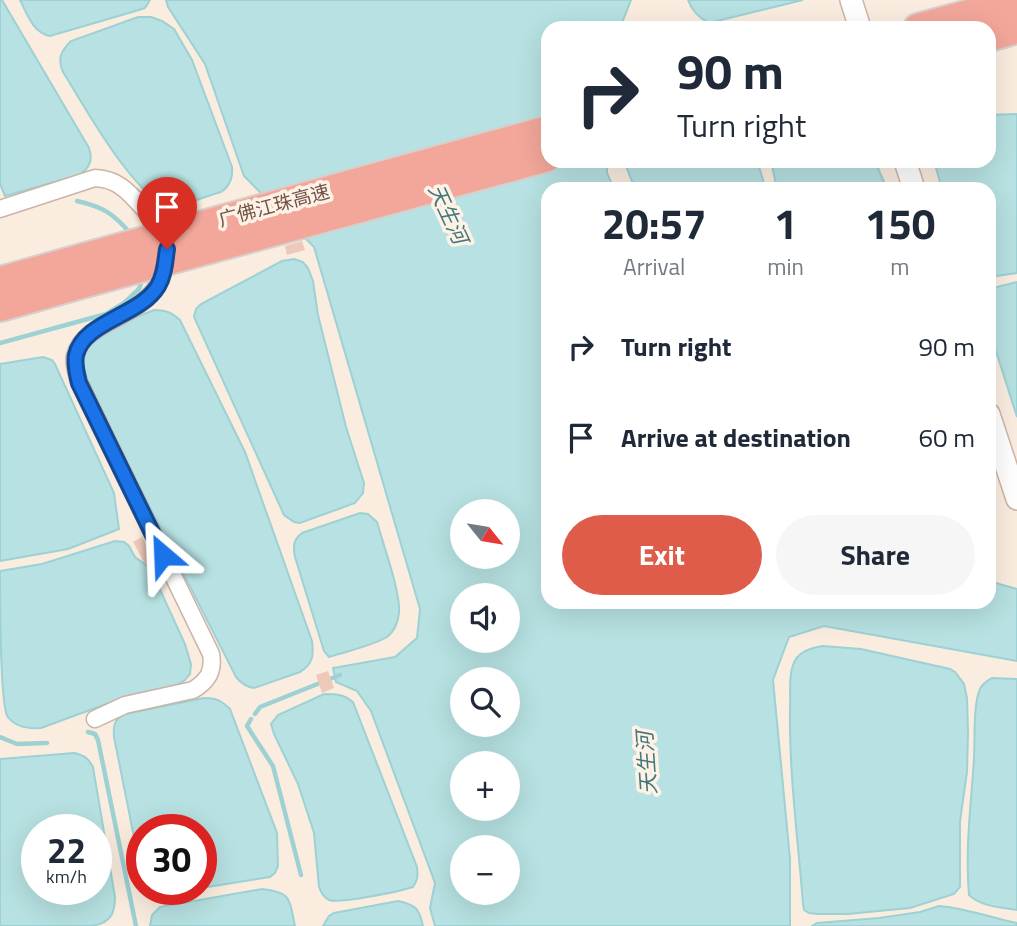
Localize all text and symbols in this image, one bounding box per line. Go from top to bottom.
text: 90 m [677,33,784,108]
icon: right [562,49,653,140]
text: Turn right [677,101,806,149]
street label: 广佛江珠高速 [215,176,333,233]
pin [137,177,197,249]
water label: 天生河 [421,178,478,253]
icon: arrive [148,188,186,226]
text: 20:57 [602,191,707,255]
text: 1 [774,191,797,255]
text: 150 [865,191,935,255]
text: Arrival [623,249,685,284]
text: min [767,249,804,284]
text: m [890,249,910,284]
text: Turn right [621,327,732,366]
text: 90 m [918,327,975,366]
icon: right [562,328,600,366]
text: Arrive at destination [621,418,851,457]
text: 60 m [918,418,975,457]
icon: arrive [562,419,600,457]
north arrow [450,499,520,569]
map controls [450,499,520,905]
button: Exit [562,515,762,595]
button: Share [776,515,975,595]
position arrow [126,518,200,592]
button: sound [450,583,520,653]
button: search [450,667,520,737]
water label: 天生河 [628,727,664,796]
button: + [450,751,520,821]
speed limit sign: 30 [126,814,217,905]
text: 22 [47,823,86,877]
button: − [450,835,520,905]
text: km/h [46,863,87,890]

